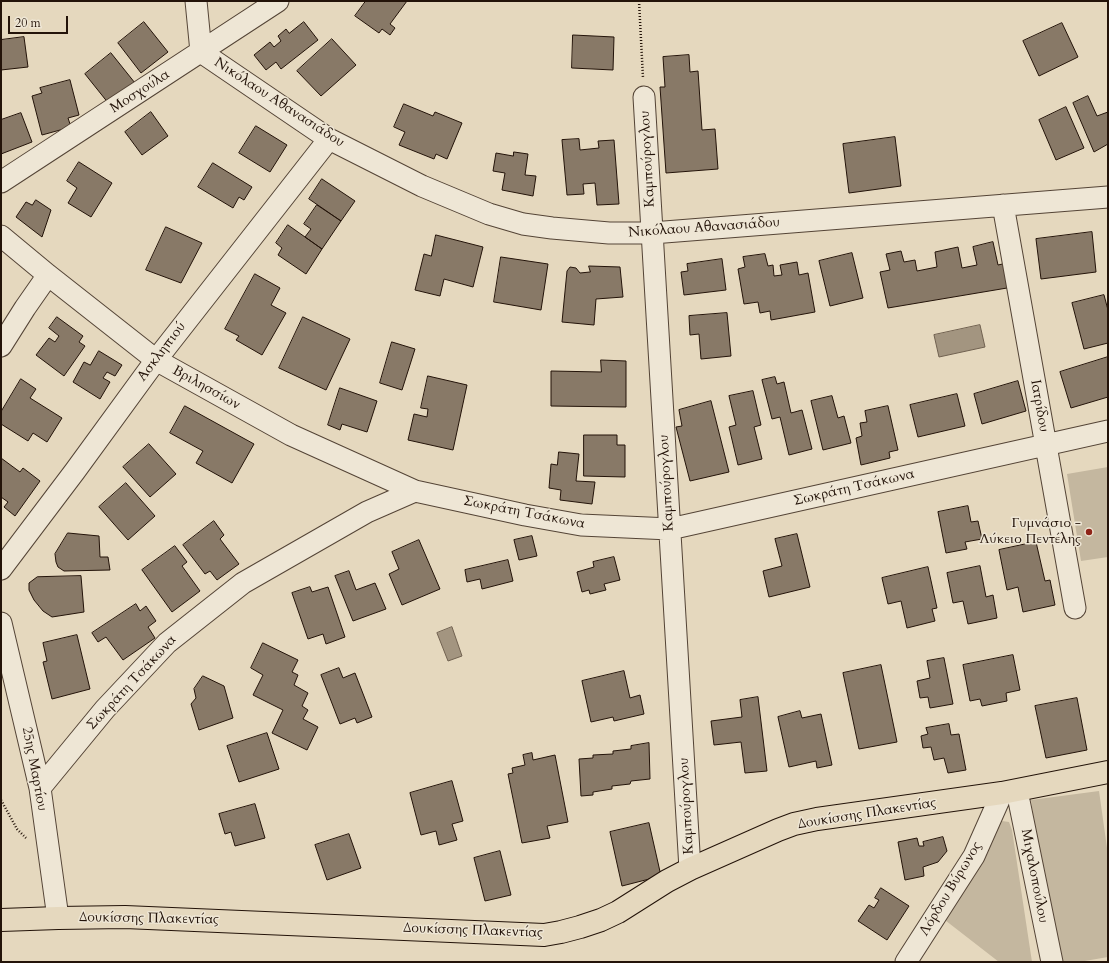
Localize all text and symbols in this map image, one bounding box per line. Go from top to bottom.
scale bar [10,8,70,34]
text: 20 m [15,15,41,31]
street label: Νικόλαου Αθανασιάδου [211,55,347,151]
street label: Μοσχούλα [107,67,173,117]
street label: Καμπούρογλου [637,110,659,208]
street label: Νικόλαου Αθανασιάδου [628,214,780,242]
street label: Ασκληπιού [134,319,190,385]
street label: Βριλησσίων [169,362,243,414]
street label: Ιατρίδου [1026,379,1052,433]
street label: Καμπούρογλου [656,434,678,532]
street label: Σωκράτη Τσάκωνα [792,466,916,510]
street label: Σωκράτη Τσάκωνα [462,493,586,533]
place label: Γυμνάσιο - Λύκειο Πεντέλης [979,516,1081,548]
marker: Γυμνάσιο - Λύκειο Πεντέλης [1084,527,1094,537]
street label: Σωκράτη Τσάκωνα [84,632,180,734]
street label: 25ης Μαρτίου [18,726,50,812]
street label: Καμπούρογλου [676,757,698,855]
street label: Δουκίσσης Πλακεντίας [797,795,937,833]
street label: Μιχαλοπούλου [1017,828,1051,924]
street label: Λόρδου Βύρωνος [916,839,986,939]
street label: Δουκίσσης Πλακεντίας [79,909,219,929]
street label: Δουκίσσης Πλακεντίας [403,920,543,942]

